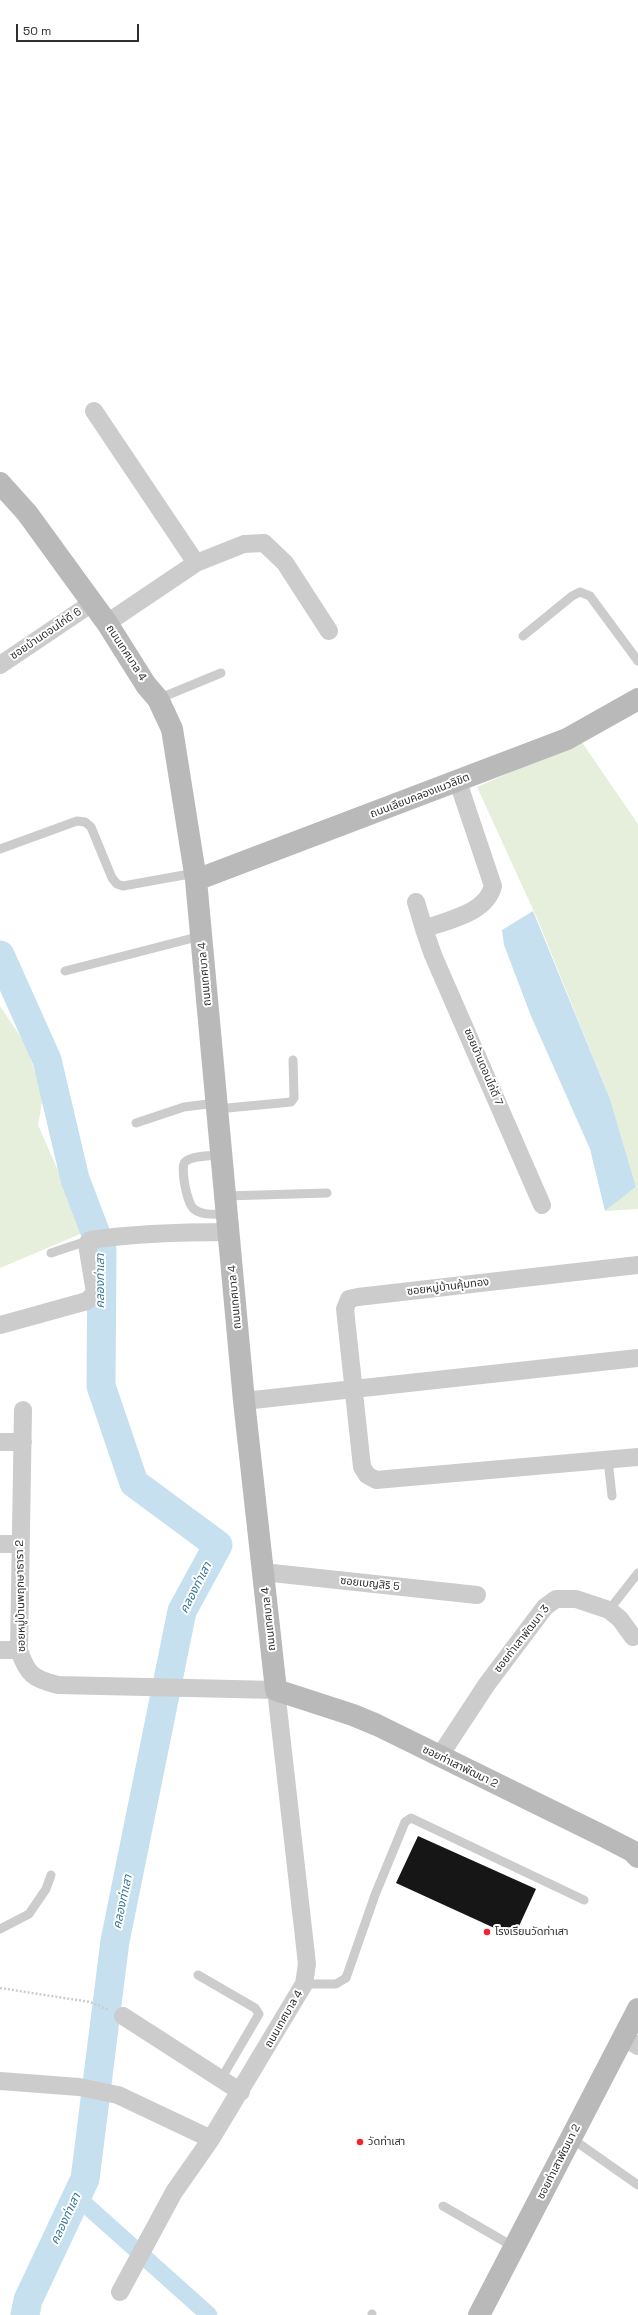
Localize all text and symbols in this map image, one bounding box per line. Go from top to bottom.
scale bar [18,16,141,42]
text: 50 m [23,23,51,39]
street label: ซอยบ้านดอนไก่ดี 6 [8,605,84,663]
street label: ถนนเทศบาล 4 [103,623,149,683]
street label: ถนนเลียบคลองแนวลิขิต [368,771,472,821]
street label: ถนนเทศบาล 4 [196,942,214,1006]
street label: ซอยบ้านดอนไก่ดี 7 [461,1026,505,1108]
water label: คลองท่าเสา [94,1254,108,1308]
street label: ถนนเทศบาล 4 [226,1265,244,1329]
street label: ซอยหมู่บ้านคุ้มทอง [406,1275,490,1299]
street label: ซอยหมู่บ้านพฤกษาธารา 2 [13,1540,29,1652]
water label: คลองท่าเสา [177,1560,215,1616]
street label: ซอยเบญสิริ 5 [340,1574,400,1594]
street label: ถนนเทศบาล 4 [259,1586,279,1652]
street label: ซอยท่าเสาพัฒนา 3 [491,1603,553,1675]
street label: ซอยท่าเสาพัฒนา 2 [420,1743,500,1791]
water label: คลองท่าเสา [110,1874,136,1930]
place label: โรงเรียนวัดท่าเสา [495,1925,569,1939]
marker: โรงเรียนวัดท่าเสา [482,1927,492,1937]
street label: ถนนเทศบาล 4 [262,1988,306,2050]
street label: ซอยท่าเสาพัฒนา 2 [534,2122,584,2202]
place label: วัดท่าเสา [368,2135,405,2149]
marker: วัดท่าเสา [355,2137,365,2147]
water label: คลองท่าเสา [48,2191,84,2247]

